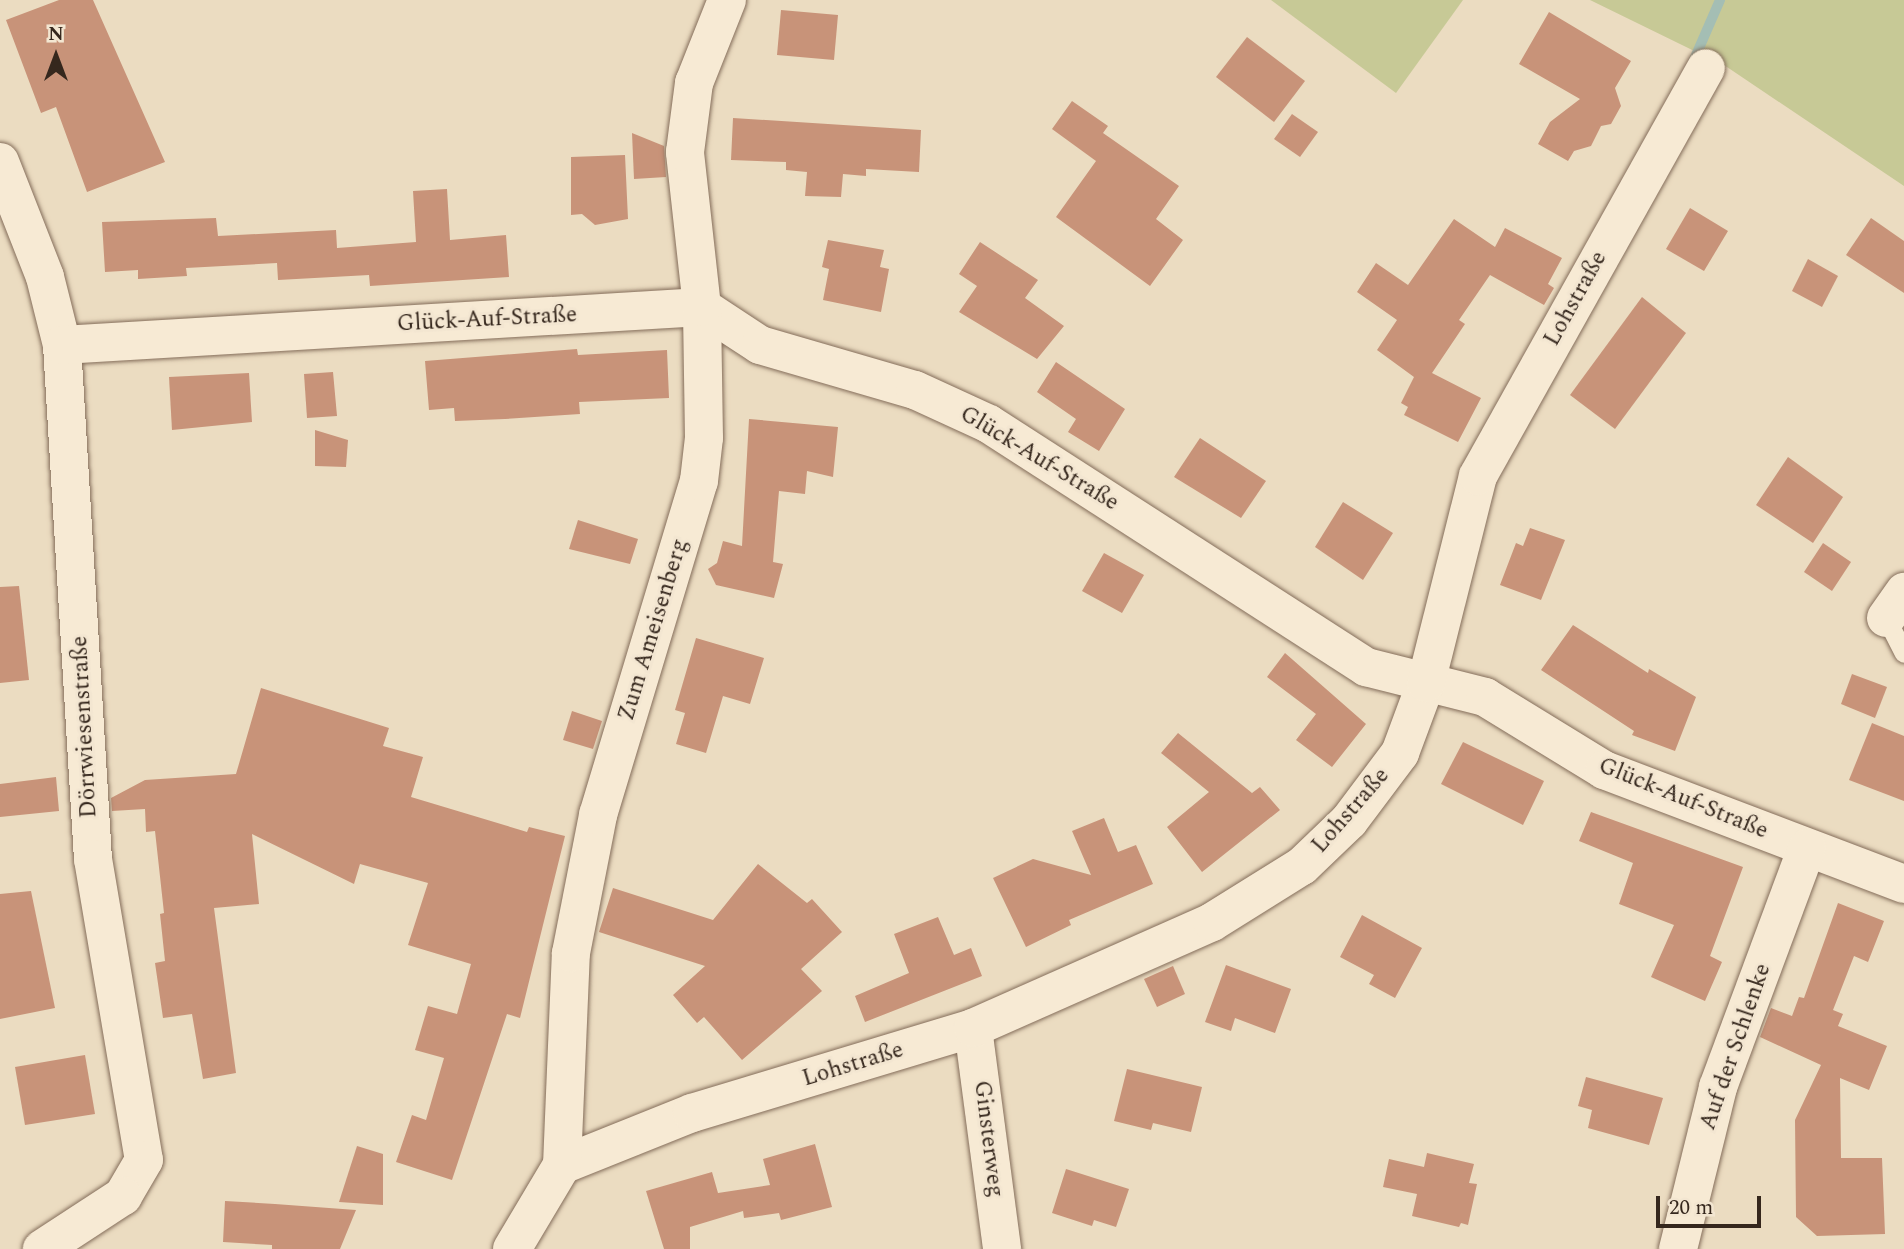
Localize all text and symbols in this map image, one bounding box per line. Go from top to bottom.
text: N [48,20,64,49]
north arrow [21,21,91,91]
street label: Lohstraße [1539,247,1613,351]
street label: Glück-Auf-Straße [396,301,578,339]
street label: Glück-Auf-Straße [955,401,1123,517]
street label: Zum Ameisenberg [613,536,695,724]
street label: Dörrwiesenstraße [66,635,104,819]
street label: Glück-Auf-Straße [1594,752,1772,846]
street label: Lohstraße [1306,763,1396,859]
street label: Auf der Schlenke [1695,960,1777,1134]
street label: Lohstraße [799,1037,907,1093]
street label: Ginsterweg [967,1079,1009,1199]
scale bar [1659,1182,1764,1226]
text: 20 m [1669,1192,1713,1224]

